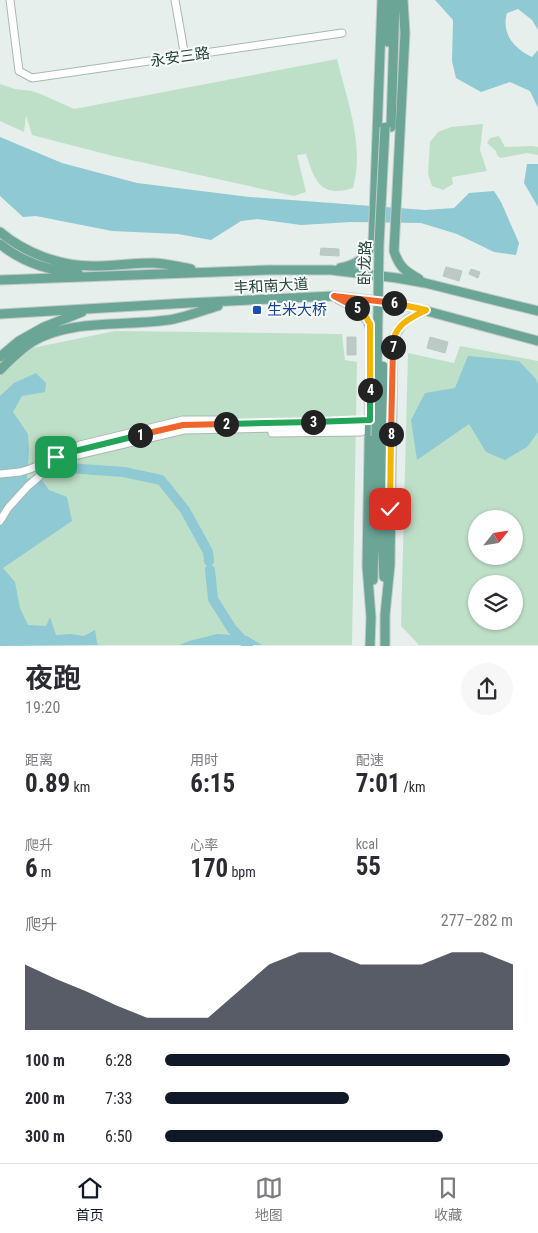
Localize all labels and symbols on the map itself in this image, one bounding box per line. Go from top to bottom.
street label: 永安三路 [149,44,211,70]
street label: 卧龙路 [356,240,374,286]
street label: 丰和南大道 [233,275,309,297]
pin: 6 [382,290,406,316]
pin: 5 [344,296,370,320]
place label: 生米大桥 [267,301,327,319]
marker: 生米大桥 [251,304,263,316]
pin: 7 [380,334,406,360]
pin: 4 [358,378,382,402]
pin: 3 [300,410,326,434]
pin: 2 [214,412,238,436]
pin: 1 [128,422,152,448]
pin: 8 [378,422,404,446]
pin [35,436,77,478]
pin [369,488,411,530]
north arrow [468,510,522,565]

